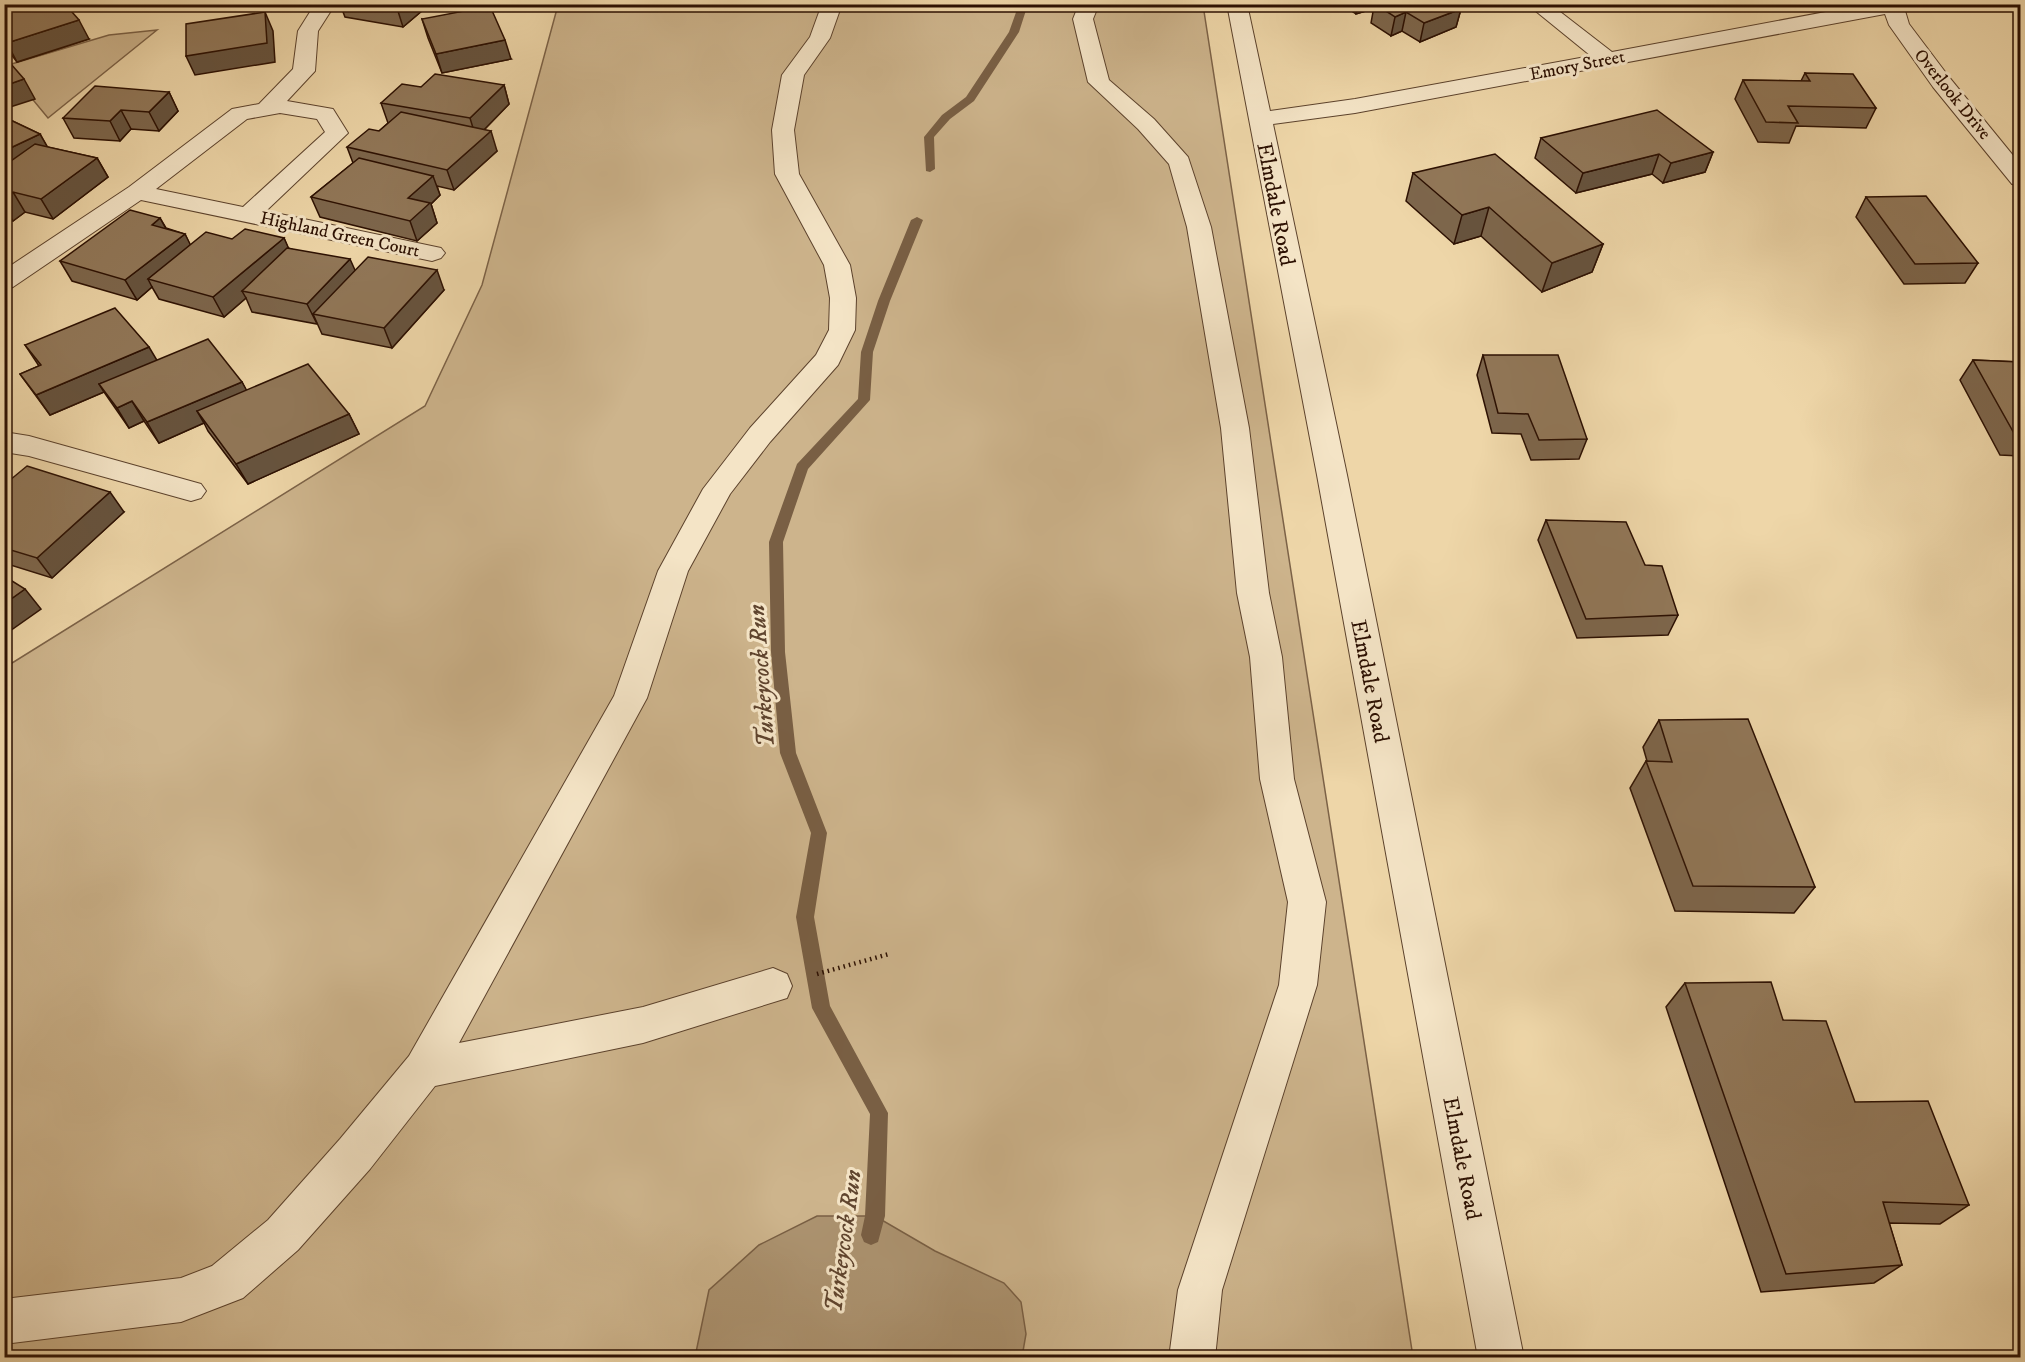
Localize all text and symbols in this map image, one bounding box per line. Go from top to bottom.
street label: Overlook Drive [1909,45,1995,144]
street label: Emory Street [1528,46,1627,86]
street label: Elmdale Road [1250,140,1301,268]
street label: Highland Green Court [258,207,422,263]
water label: Turkeycock Run [742,603,782,749]
street label: Elmdale Road [1344,617,1395,745]
street label: Elmdale Road [1436,1094,1487,1222]
water label: Turkeycock Run [819,1168,869,1314]

